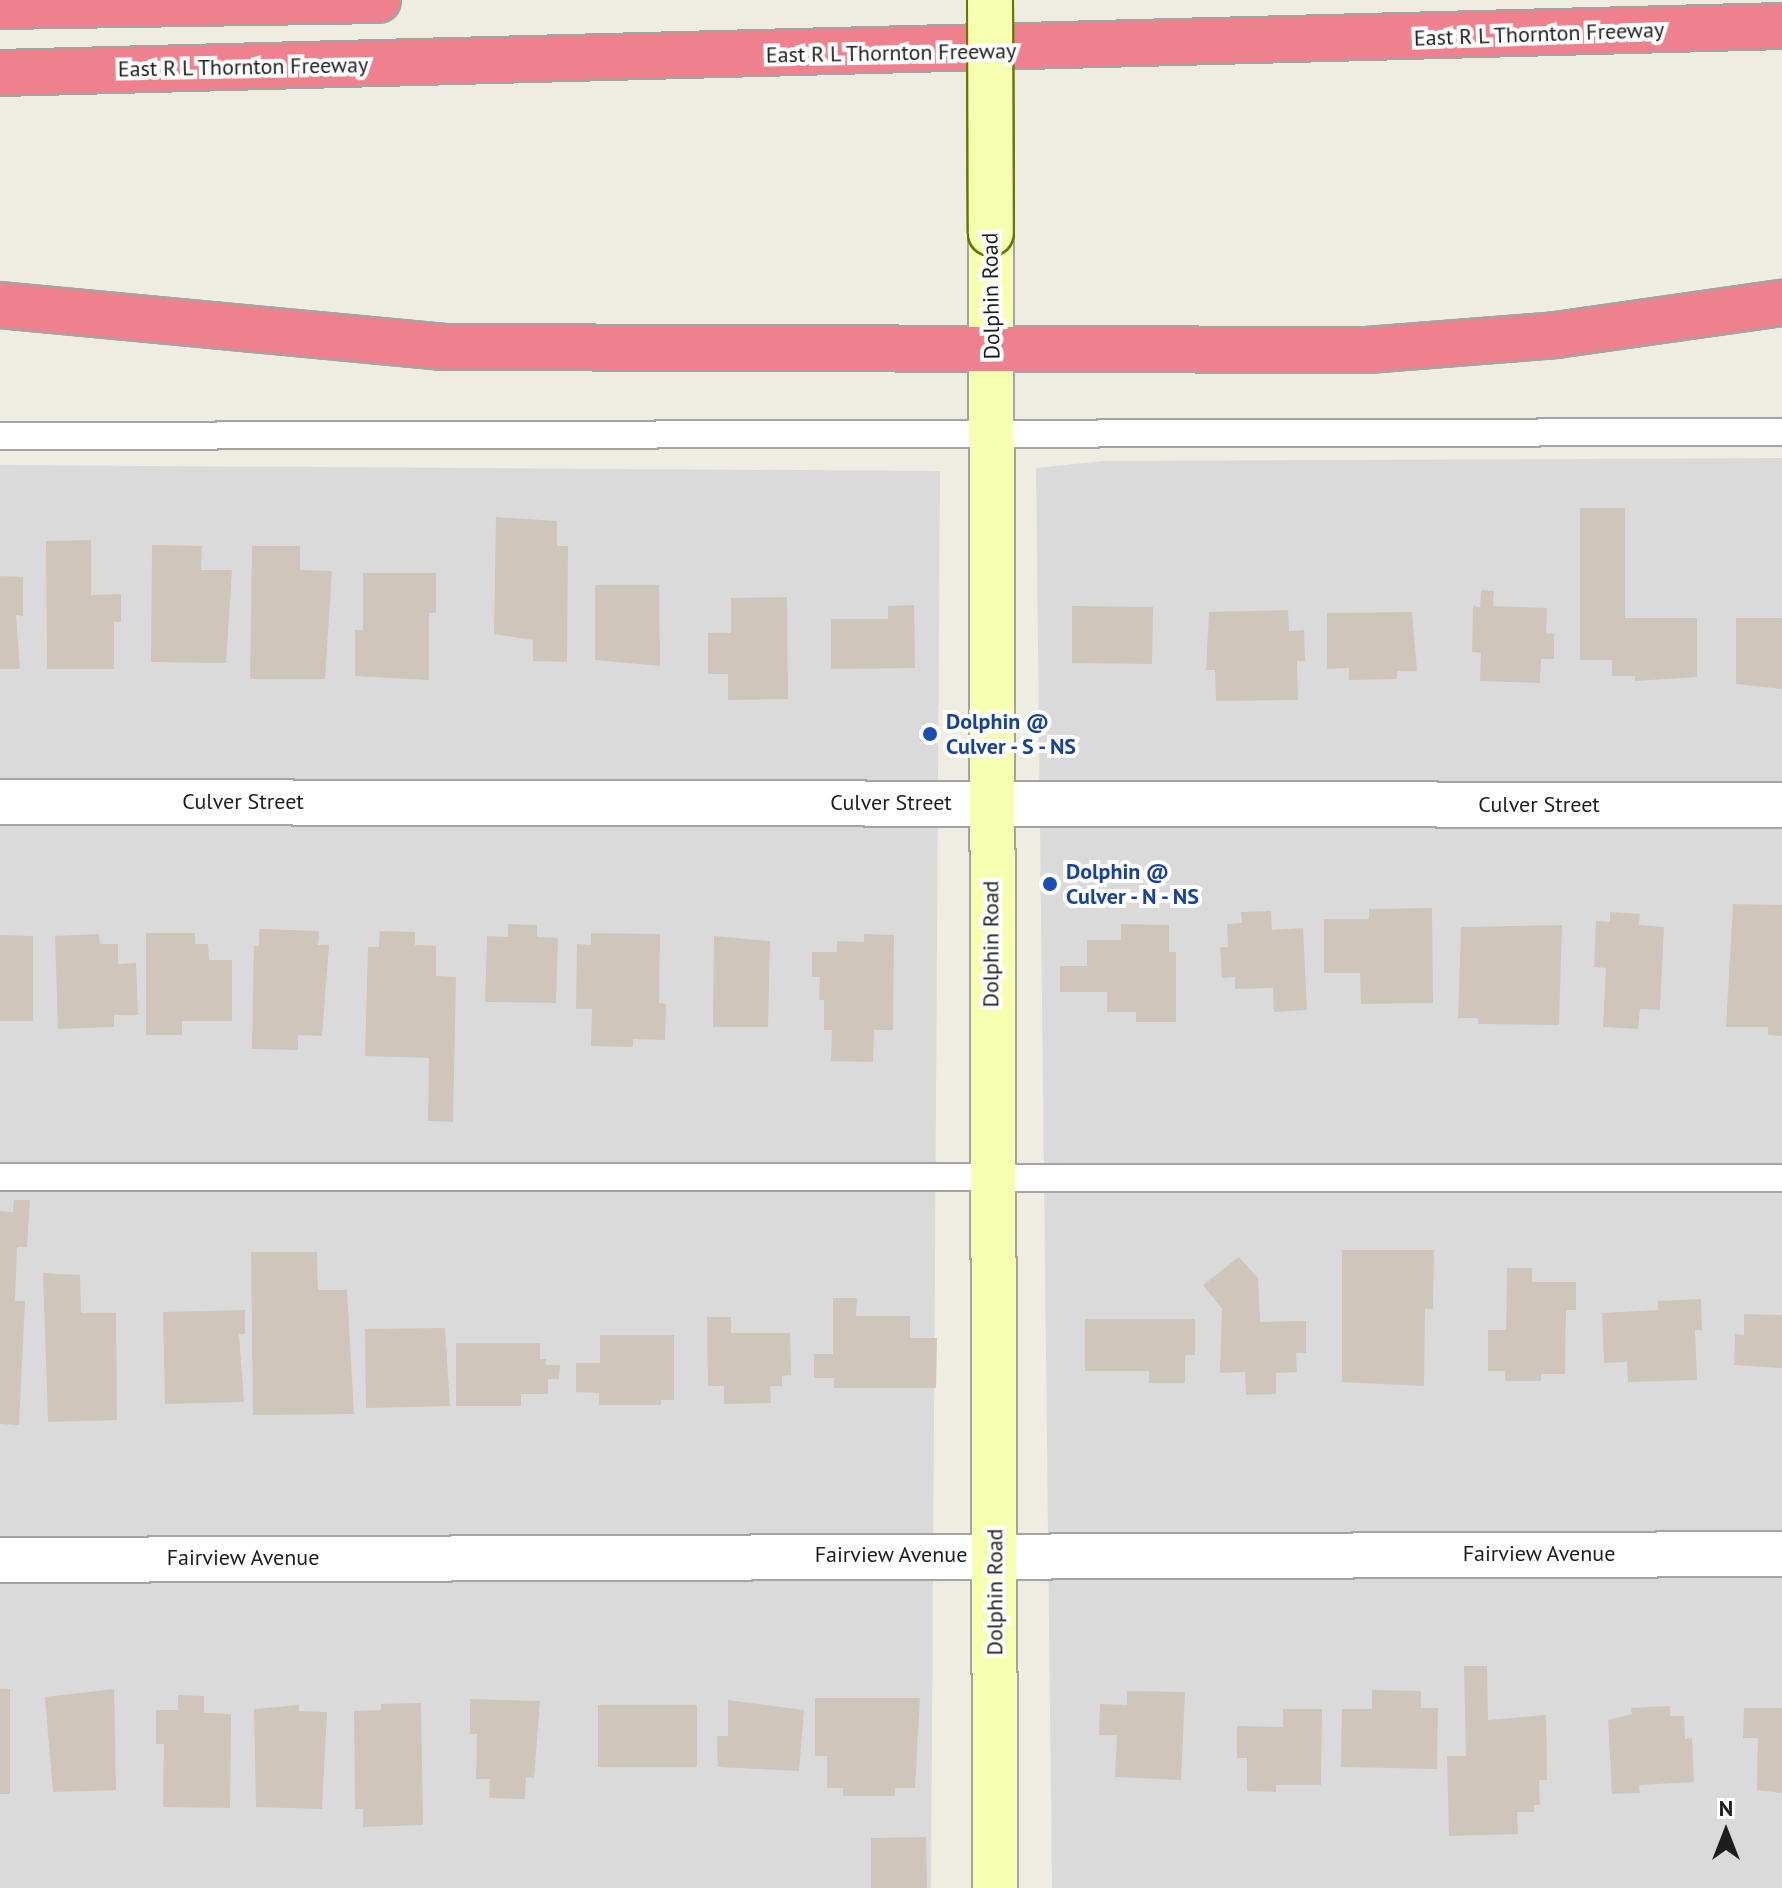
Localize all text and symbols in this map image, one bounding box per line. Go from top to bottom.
street label: East R L Thornton Freeway [1413,16,1665,52]
street label: East R L Thornton Freeway [765,38,1017,68]
street label: East R L Thornton Freeway [117,52,369,82]
street label: Dolphin Road [977,232,1005,360]
place label: Dolphin @ Culver - S - NS [946,708,1081,760]
marker: Dolphin @ Culver - S - NS [921,725,939,743]
street label: Culver Street [182,789,304,815]
street label: Culver Street [830,790,952,816]
street label: Culver Street [1478,792,1600,818]
place label: Dolphin @ Culver - N - NS [1066,858,1204,910]
marker: Dolphin @ Culver - N - NS [1041,875,1059,893]
street label: Dolphin Road [978,881,1004,1007]
street label: Dolphin Road [982,1529,1008,1655]
street label: Fairview Avenue [1462,1541,1616,1567]
street label: Fairview Avenue [814,1542,968,1568]
street label: Fairview Avenue [166,1545,320,1571]
north arrow [1686,1792,1766,1872]
text: N [1719,1794,1733,1822]

